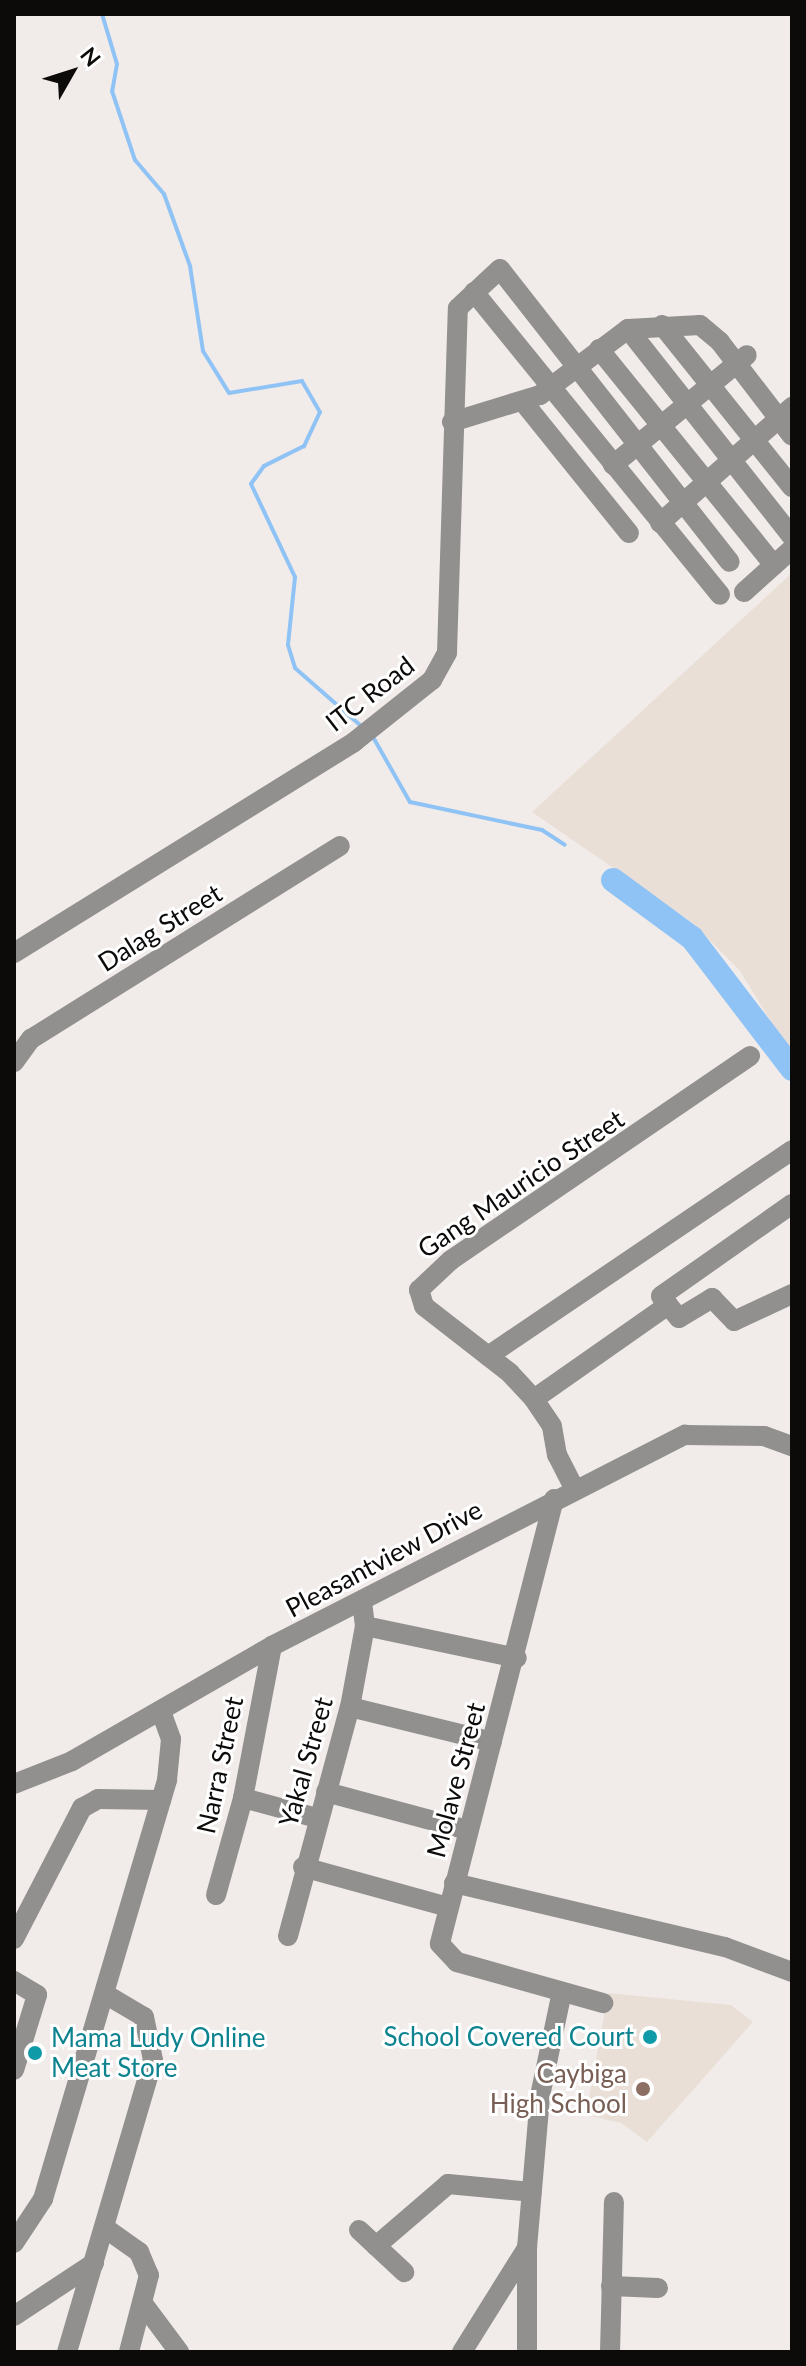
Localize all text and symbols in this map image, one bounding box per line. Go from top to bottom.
north arrow [32,32,112,112]
text: N [75,41,107,72]
street label: ITC Road [320,650,420,738]
street label: Dalag Street [92,878,228,978]
street label: Gang Mauricio Street [412,1103,630,1265]
street label: Pleasantview Drive [280,1494,488,1624]
street label: Yakal Street [273,1693,339,1831]
street label: Narra Street [190,1694,250,1836]
street label: Molave Street [420,1699,492,1861]
place label: School Covered Court [384,2021,634,2053]
place label: Mama Ludy Online Meat Store [51,2022,266,2084]
marker: School Covered Court [641,2028,659,2046]
marker: Mama Ludy Online Meat Store [26,2044,44,2062]
place label: Caybiga High School [490,2058,627,2120]
marker: Caybiga High School [634,2080,652,2098]

